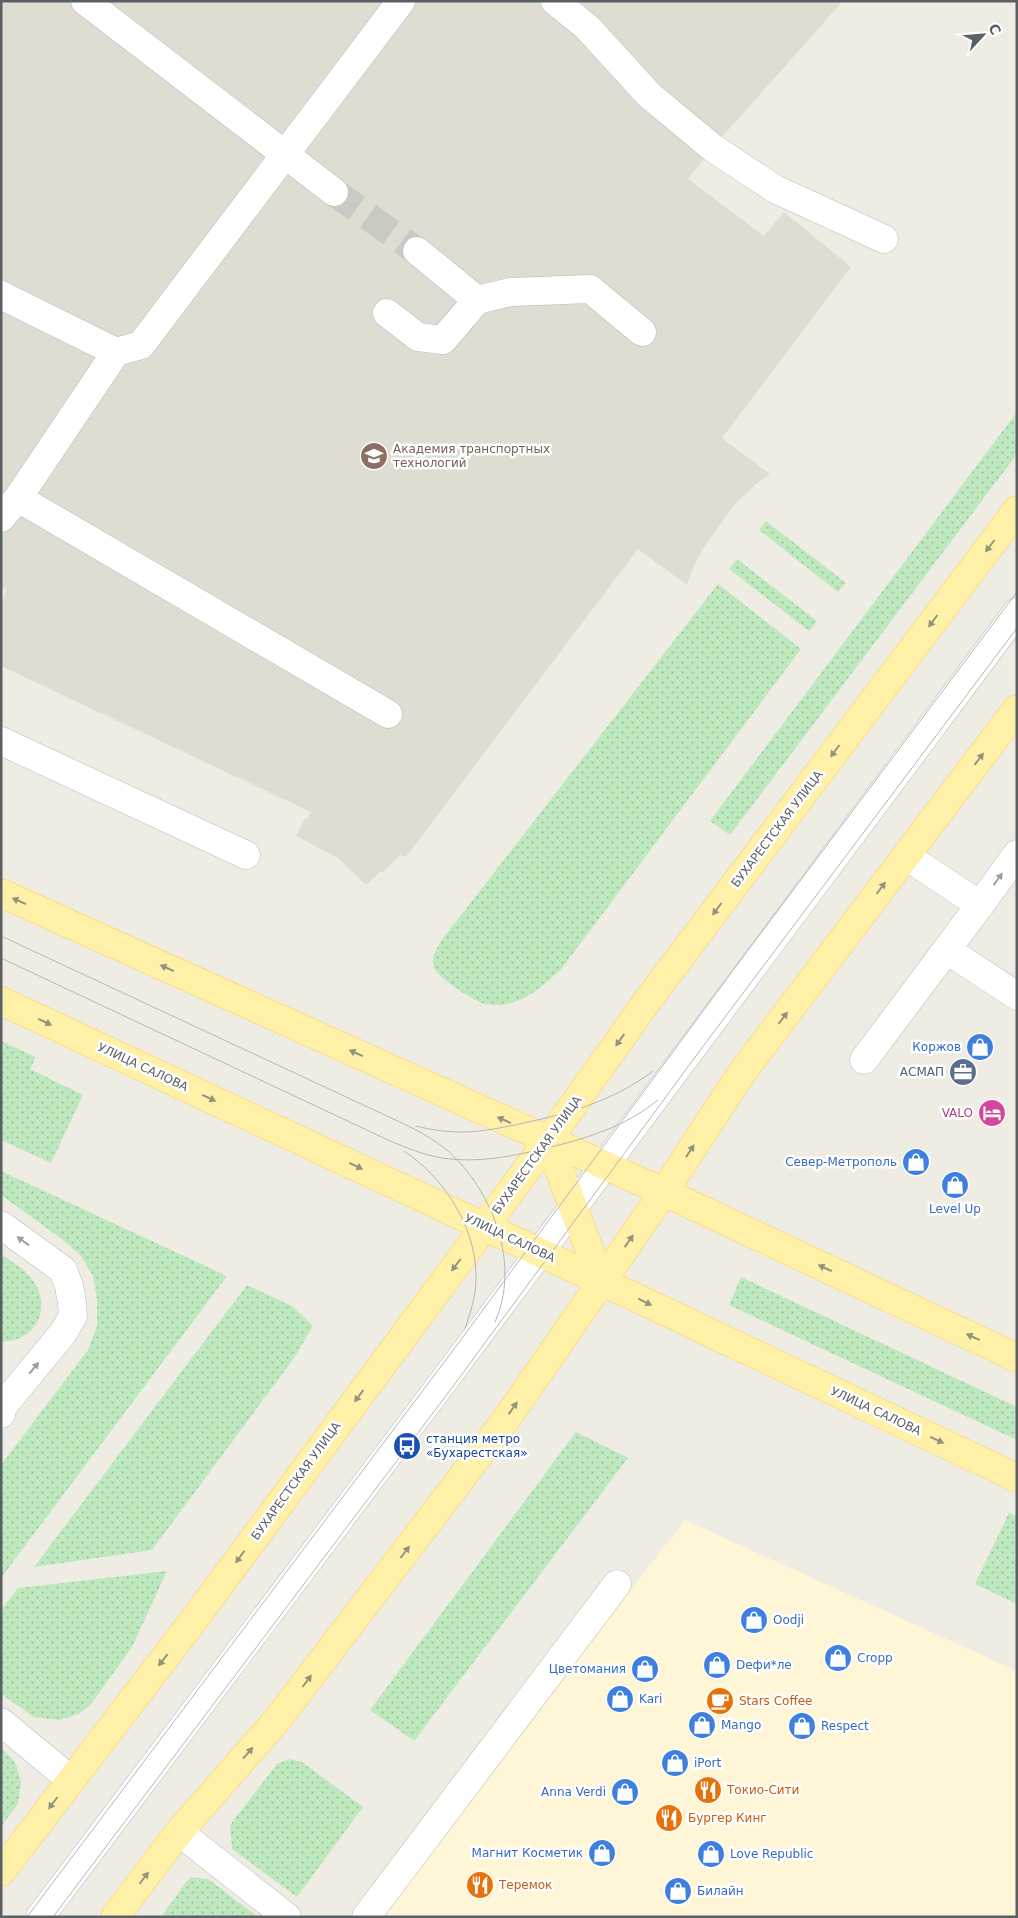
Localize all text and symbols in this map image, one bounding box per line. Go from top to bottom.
north arrow [958,10,1008,60]
text: С [985,21,1004,37]
school or university icon: Академия транспортных технологий [359,441,389,471]
place label: Академия транспортных технологий [393,442,550,470]
one-way arrow [984,539,995,552]
one-way arrow [928,614,938,628]
one-way arrow [830,744,841,757]
one-way arrow [974,753,985,766]
street label: БУХАРЕСТСКАЯ УЛИЦА [728,767,826,890]
one-way arrow [993,872,1003,886]
one-way arrow [876,882,887,895]
one-way arrow [12,896,26,904]
one-way arrow [711,902,722,915]
one-way arrow [160,963,174,971]
one-way arrow [778,1012,789,1025]
one-way arrow [38,1017,53,1026]
shop icon: Коржов [965,1032,995,1062]
one-way arrow [615,1033,625,1047]
street label: УЛИЦА САЛОВА [96,1040,191,1094]
place label: Коржов [912,1040,961,1054]
one-way arrow [349,1048,363,1056]
office icon: АСМАП [948,1057,978,1087]
place label: АСМАП [900,1065,944,1079]
street label: БУХАРЕСТСКАЯ УЛИЦА [489,1093,585,1217]
one-way arrow [202,1094,216,1102]
hotel icon: VALO [977,1098,1007,1128]
place label: VALO [942,1106,973,1120]
one-way arrow [497,1115,511,1123]
one-way arrow [686,1144,695,1158]
shop icon: Север-Метрополь [901,1147,931,1177]
place label: Север-Метрополь [785,1155,897,1169]
one-way arrow [349,1163,363,1171]
shop icon: Level Up [940,1170,970,1200]
place label: Level Up [929,1202,981,1216]
street label: УЛИЦА САЛОВА [463,1211,558,1265]
one-way arrow [624,1234,634,1247]
one-way arrow [16,1236,29,1246]
one-way arrow [450,1258,461,1271]
one-way arrow [818,1264,832,1272]
one-way arrow [638,1298,652,1306]
one-way arrow [966,1333,980,1341]
one-way arrow [28,1363,40,1375]
street label: УЛИЦА САЛОВА [829,1384,924,1438]
one-way arrow [354,1389,364,1403]
one-way arrow [508,1401,518,1415]
street label: БУХАРЕСТСКАЯ УЛИЦА [248,1419,344,1543]
bus stop icon: станция метро «Бухарестская» [392,1431,422,1461]
place label: станция метро «Бухарестская» [426,1432,527,1460]
one-way arrow [930,1436,944,1444]
one-way arrow [400,1545,410,1559]
one-way arrow [235,1550,245,1564]
shop icon: Oodji [739,1605,769,1635]
place label: Oodji [773,1613,804,1627]
shop icon: Cropp [823,1643,853,1673]
shop icon: Dефи*ле [702,1650,732,1680]
place label: Cropp [857,1651,893,1665]
one-way arrow [158,1653,168,1667]
shop icon: Цветомания [630,1654,660,1684]
place label: Dефи*ле [736,1658,792,1672]
place label: Цветомания [549,1662,626,1676]
one-way arrow [301,1675,312,1688]
shop icon: Kari [605,1684,635,1714]
cafe icon: Stars Coffee [705,1686,735,1716]
place label: Kari [639,1692,662,1706]
place label: Stars Coffee [739,1694,812,1708]
shop icon: Mango [687,1710,717,1740]
shop icon: Respect [787,1711,817,1741]
place label: Mango [721,1718,761,1732]
place label: Respect [821,1719,869,1733]
one-way arrow [242,1747,253,1759]
shop icon: iPort [660,1748,690,1778]
place label: iPort [694,1756,721,1770]
restaurant icon: Токио-Сити [693,1775,723,1805]
shop icon: Anna Verdi [610,1777,640,1807]
place label: Токио-Сити [726,1783,799,1797]
place label: Anna Verdi [541,1785,606,1799]
one-way arrow [48,1796,59,1809]
restaurant icon: Бургер Кинг [654,1803,684,1833]
place label: Бургер Кинг [688,1811,767,1825]
shop icon: Магнит Косметик [587,1838,617,1868]
shop icon: Love Republic [696,1839,726,1869]
place label: Магнит Косметик [472,1846,583,1860]
place label: Love Republic [730,1847,813,1861]
restaurant icon: Теремок [465,1870,495,1900]
one-way arrow [139,1872,150,1885]
shop icon: Билайн [663,1876,693,1906]
place label: Теремок [498,1878,552,1892]
place label: Билайн [697,1884,744,1898]

